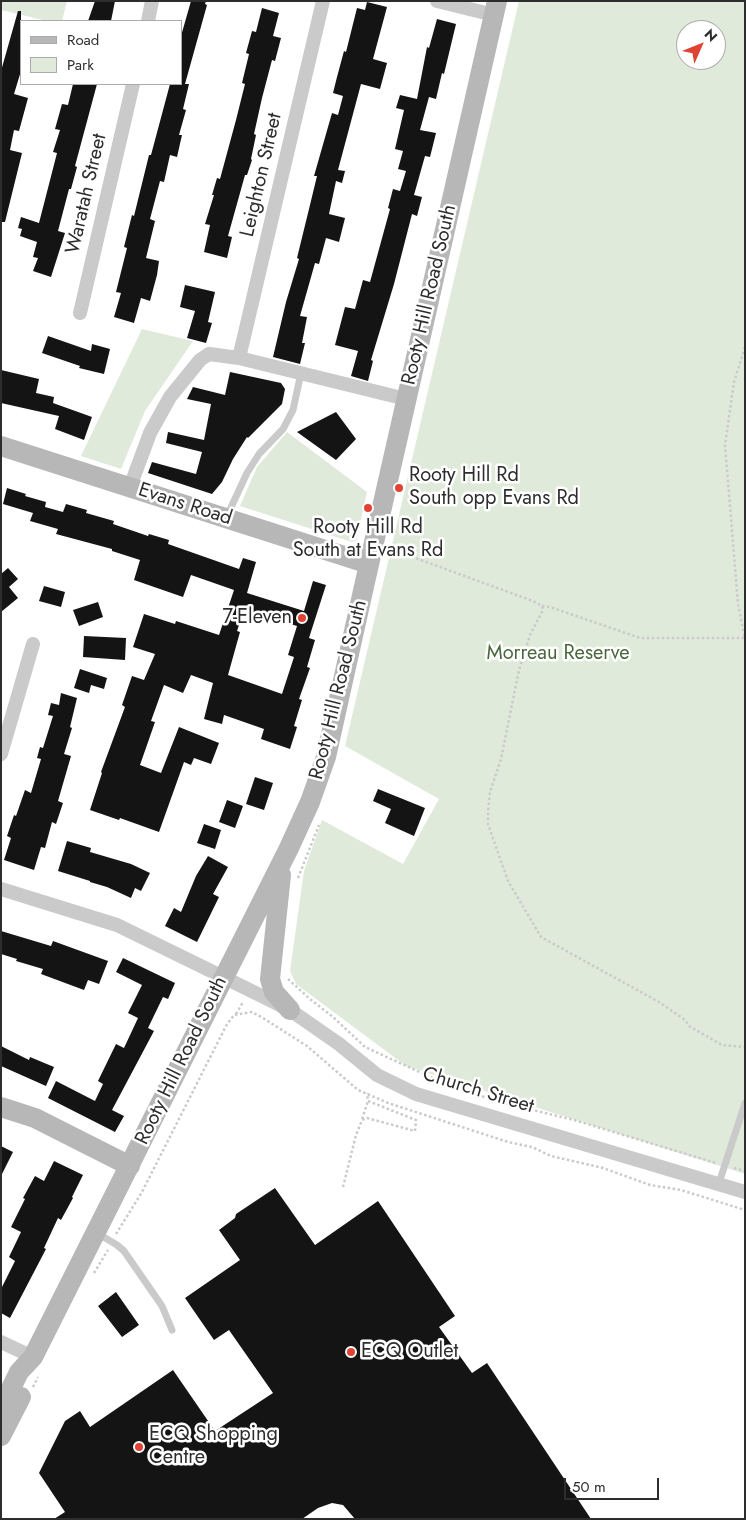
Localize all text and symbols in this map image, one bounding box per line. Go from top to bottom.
legend [20,20,182,85]
north arrow [676,20,726,70]
text: N [700,24,722,46]
text: Road [67,29,99,51]
text: Park [67,54,94,76]
street label: Leighton Street [236,111,288,239]
street label: Waratah Street [62,132,112,256]
street label: Rooty Hill Road South [398,203,462,387]
place label: Rooty Hill Rd South opp Evans Rd [409,464,579,511]
street label: Evans Road [135,479,235,531]
marker: Rooty Hill Rd South opp Evans Rd [393,482,405,494]
marker: Rooty Hill Rd South at Evans Rd [362,502,374,514]
place label: Rooty Hill Rd South at Evans Rd [293,516,443,563]
street label: Rooty Hill Road South [305,598,373,782]
place label: 7-Eleven [222,606,292,630]
marker: 7-Eleven [296,612,308,624]
park label: Morreau Reserve [486,642,630,666]
street label: Rooty Hill Road South [131,973,233,1149]
street label: Church Street [419,1063,537,1119]
place label: ECQ Outlet [361,1340,458,1364]
marker: ECQ Outlet [345,1346,357,1358]
place label: ECQ Shopping Centre [149,1423,278,1470]
marker: ECQ Shopping Centre [133,1441,145,1453]
scale bar [566,1468,661,1500]
text: 50 m [572,1476,606,1498]

